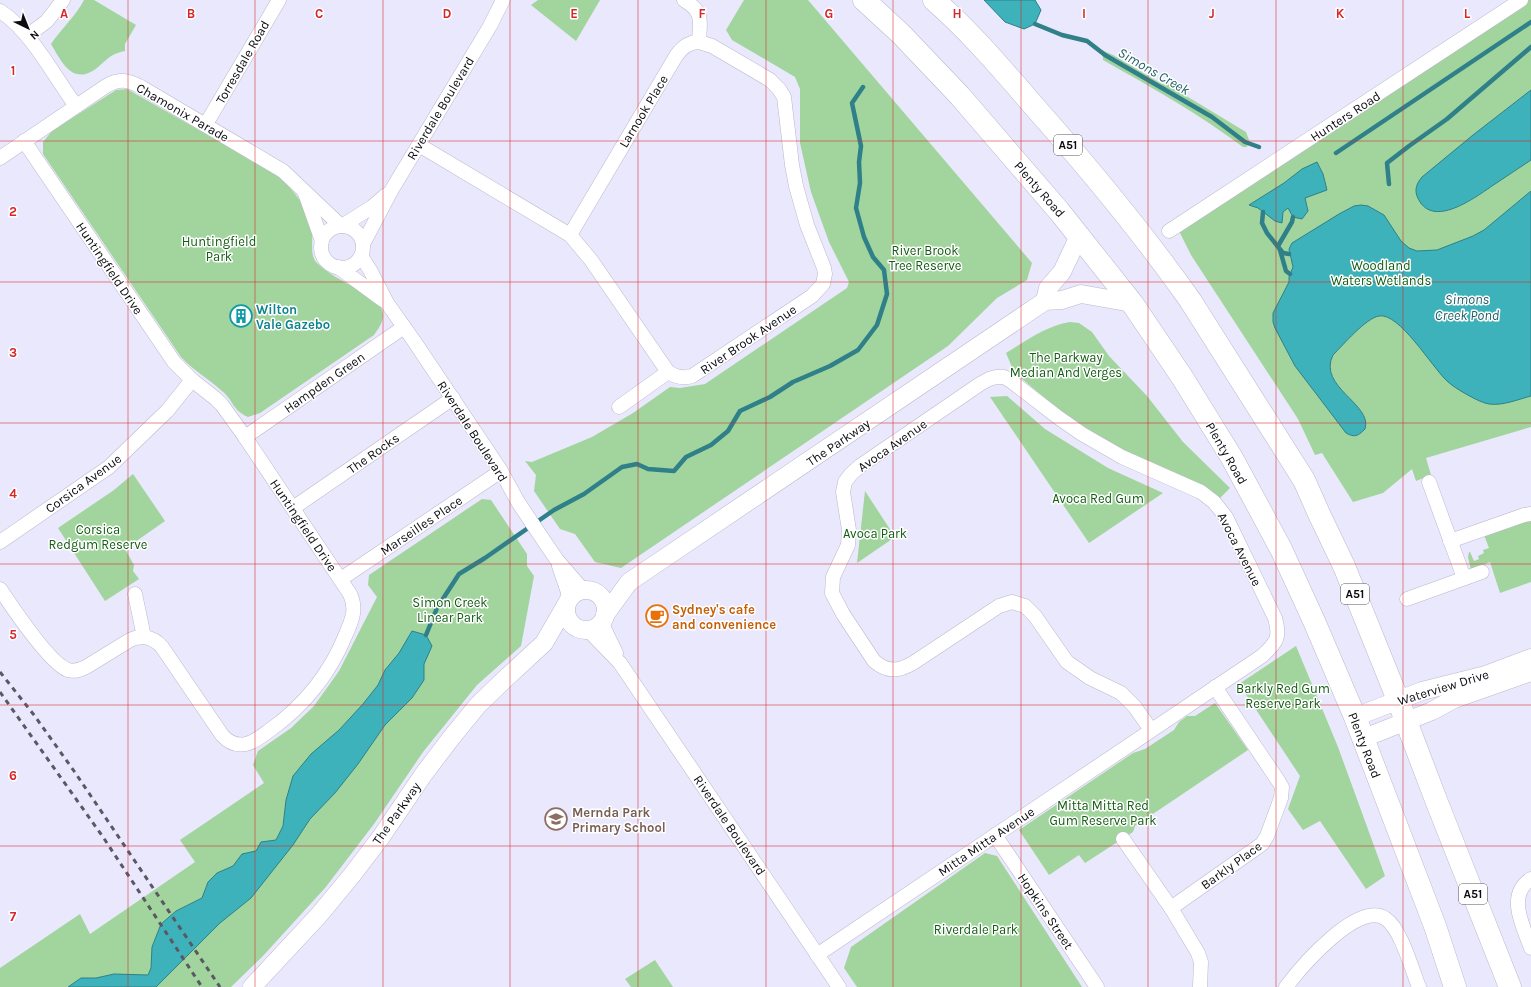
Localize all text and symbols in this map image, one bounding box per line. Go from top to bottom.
text: A [60,6,68,21]
text: B [187,6,195,21]
text: C [315,6,323,21]
text: D [443,6,452,21]
text: E [570,6,578,21]
text: F [698,6,706,21]
text: G [825,6,833,21]
text: H [952,6,962,21]
text: I [1082,6,1086,21]
text: J [1209,6,1215,21]
text: K [1336,6,1345,21]
text: L [1464,6,1471,21]
north arrow [8,8,48,48]
street label: Torresdale Road [213,18,272,107]
text: N [27,28,42,42]
water label: Simons Creek [1115,44,1193,99]
street label: Riverdale Boulevard [404,54,477,162]
text: 1 [11,63,15,78]
street label: Larnook Place [616,72,671,150]
street label: Chamonix Parade [134,80,232,145]
street label: Hunters Road [1307,88,1383,145]
road number: A51 [1054,135,1082,155]
street label: Plenty Road [1011,158,1068,220]
text: 2 [9,204,17,219]
street label: Huntingfield Drive [73,219,146,318]
park label: Huntingfield Park [182,234,256,264]
park label: River Brook Tree Reserve [889,243,962,273]
park label: Woodland Waters Wetlands [1331,258,1431,288]
water label: Simons Creek Pond [1435,291,1500,324]
street label: River Brook Avenue [697,301,800,377]
place label: Wilton Vale Gazebo [256,302,330,332]
building icon: Wilton Vale Gazebo [228,303,254,329]
text: 3 [9,345,17,360]
street label: Hampden Green [281,349,368,416]
park label: The Parkway Median And Verges [1010,350,1122,380]
street label: Riverdale Boulevard [434,378,511,485]
street label: The Parkway [804,416,873,469]
street label: Avoca Avenue [855,416,930,475]
street label: Plenty Road [1203,419,1250,487]
street label: The Rocks [344,430,402,477]
street label: Corsica Avenue [42,451,124,516]
street label: Huntingfield Drive [267,476,340,575]
text: 4 [9,486,17,501]
park label: Avoca Red Gum [1052,491,1144,506]
street label: Marseilles Place [377,492,465,558]
street label: Avoca Avenue [1215,510,1265,589]
park label: Corsica Redgum Reserve [49,522,148,552]
park label: Avoca Park [843,526,907,541]
road number: A51 [1341,584,1369,604]
park label: Simon Creek Linear Park [412,595,488,625]
place label: Sydney's cafe and convenience [672,602,776,632]
cafe icon: Sydney's cafe and convenience [644,603,670,629]
text: 5 [9,627,17,642]
street label: Waterview Drive [1396,666,1491,708]
park label: Barkly Red Gum Reserve Park [1236,681,1330,711]
street label: Plenty Road [1345,710,1384,780]
text: 6 [9,768,17,783]
street label: Riverdale Boulevard [691,772,769,878]
street label: The Parkway [369,779,424,848]
park label: Mitta Mitta Red Gum Reserve Park [1049,798,1157,828]
street label: Mitta Mitta Avenue [935,804,1037,879]
place label: Mernda Park Primary School [572,805,666,835]
school or university icon: Mernda Park Primary School [543,806,569,832]
street label: Barkly Place [1198,838,1265,892]
street label: Hopkins Street [1015,871,1076,952]
road number: A51 [1459,884,1487,904]
text: 7 [10,909,17,924]
park label: Riverdale Park [934,922,1018,937]

